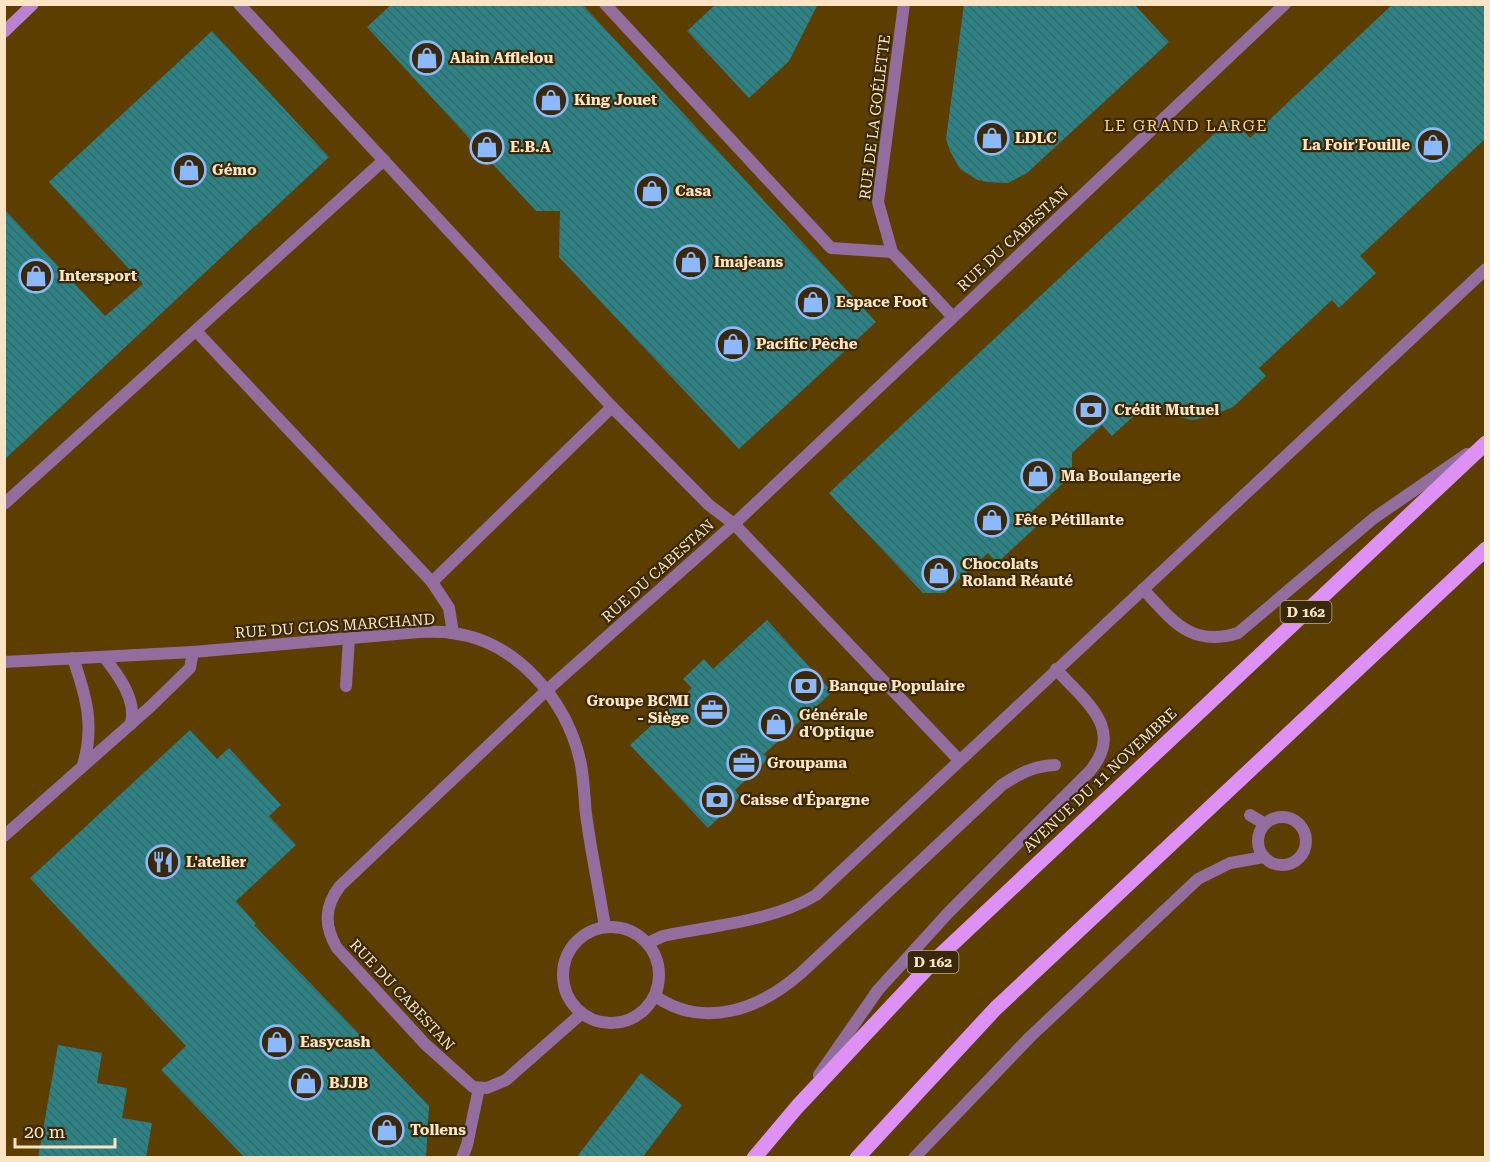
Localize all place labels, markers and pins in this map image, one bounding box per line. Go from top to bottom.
shop icon: Alain Afflelou [409,40,445,76]
place label: Alain Afflelou [450,49,553,67]
shop icon: King Jouet [533,82,569,118]
place label: King Jouet [574,91,657,109]
shop icon: LDLC [974,120,1010,156]
shop icon: La Foir'Fouille [1415,127,1451,163]
shop icon: E.B.A [469,129,505,165]
place label: LDLC [1015,129,1057,147]
place label: La Foir'Fouille [1302,136,1410,154]
place label: E.B.A [510,138,551,156]
shop icon: Gémo [171,152,207,188]
place label: Gémo [212,161,257,179]
shop icon: Casa [634,173,670,209]
place label: Casa [675,182,711,200]
shop icon: Imajeans [673,244,709,280]
place label: Imajeans [714,253,784,271]
shop icon: Intersport [18,258,54,294]
place label: Intersport [59,267,137,285]
shop icon: Espace Foot [795,284,831,320]
place label: Espace Foot [836,293,927,311]
shop icon: Pacific Pêche [715,326,751,362]
place label: Pacific Pêche [756,335,858,353]
bank icon: Crédit Mutuel [1073,392,1109,428]
place label: Crédit Mutuel [1114,401,1219,419]
shop icon: Ma Boulangerie [1020,458,1056,494]
place label: Ma Boulangerie [1061,467,1181,485]
shop icon: Fête Pétillante [974,502,1010,538]
place label: Fête Pétillante [1015,511,1124,529]
shop icon: Chocolats Roland Réauté [921,555,957,591]
place label: Chocolats Roland Réauté [962,555,1073,590]
bank icon: Banque Populaire [788,668,824,704]
place label: Banque Populaire [829,677,965,695]
place label: Groupe BCMI - Siège [587,692,689,727]
office icon: Groupe BCMI - Siège [694,692,730,728]
shop icon: Générale d'Optique [758,706,794,742]
place label: Générale d'Optique [799,706,874,741]
office icon: Groupama [726,745,762,781]
place label: Groupama [767,754,847,772]
bank icon: Caisse d'Épargne [699,782,735,818]
place label: Caisse d'Épargne [740,790,870,809]
restaurant icon: L'atelier [145,844,181,880]
place label: L'atelier [186,853,247,871]
shop icon: Easycash [259,1024,295,1060]
place label: Easycash [300,1033,371,1051]
shop icon: BJJB [288,1065,324,1101]
place label: BJJB [329,1074,369,1092]
shop icon: Tollens [369,1112,405,1148]
place label: Tollens [410,1121,466,1139]

